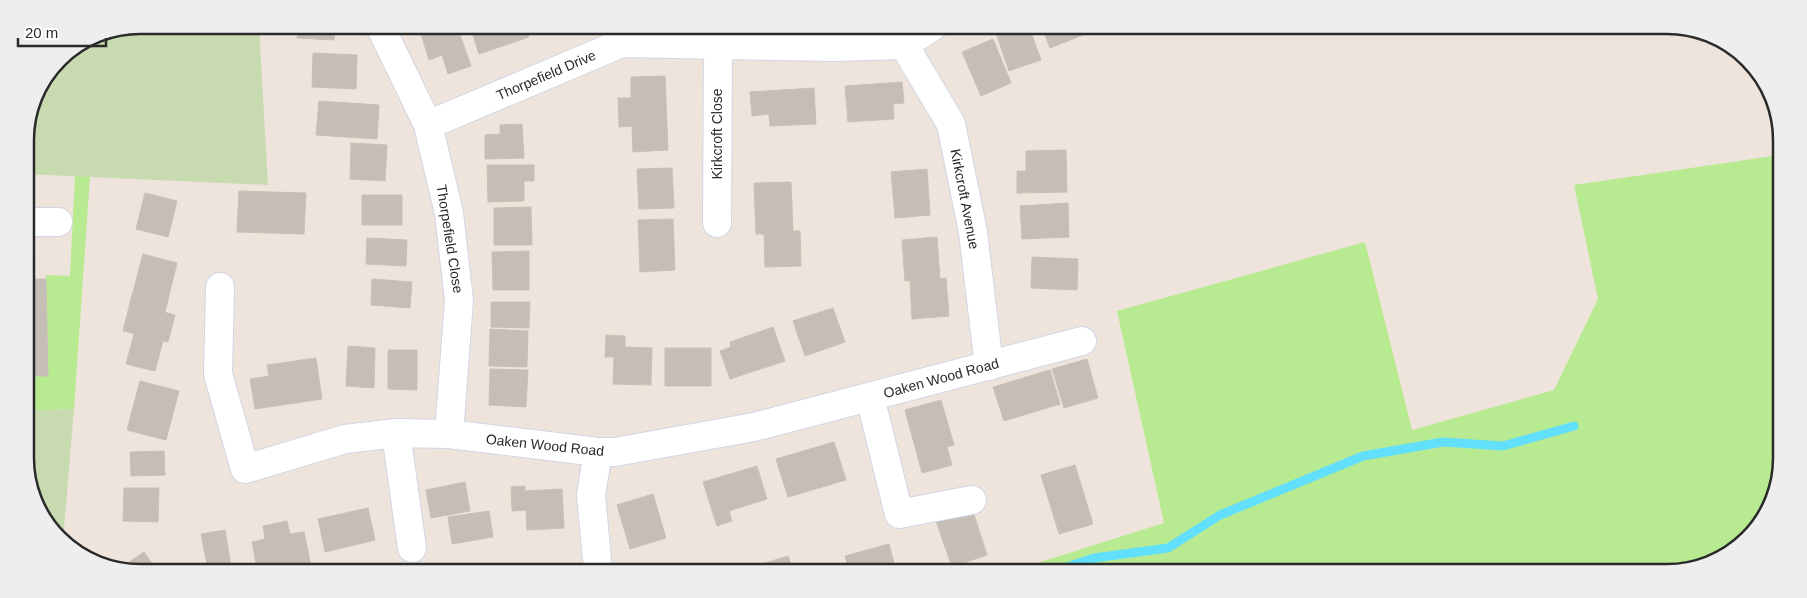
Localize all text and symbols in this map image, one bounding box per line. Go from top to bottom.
scale bar [18,15,105,47]
text: 20 m [25,24,58,41]
street label: Thorpefield Drive [494,47,598,103]
street label: Kirkcroft Close [709,88,725,180]
street label: Kirkcroft Avenue [947,148,983,251]
street label: Thorpefield Close [434,184,467,295]
street label: Oaken Wood Road [882,355,1000,401]
street label: Oaken Wood Road [485,431,605,459]

